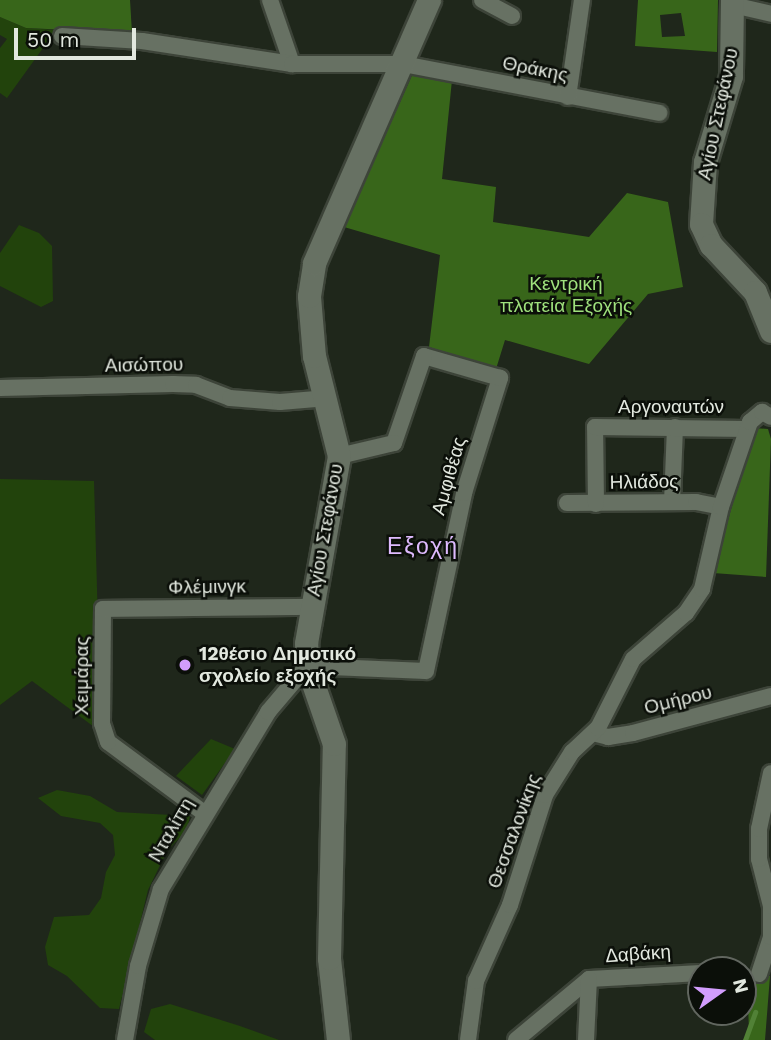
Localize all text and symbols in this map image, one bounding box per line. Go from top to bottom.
scale bar [18,14,140,58]
text: 50 m [27,27,79,52]
street label: Αγίου Στεφάνου [693,46,743,182]
street label: Θράκης [501,52,569,86]
park label: Κεντρική πλατεία Εξοχής [500,273,632,317]
street label: Αισώπου [105,353,183,377]
street label: Αργοναυτών [618,396,724,418]
street label: Αμφιθέας [427,434,471,518]
street label: Αγίου Στεφάνου [302,462,348,598]
street label: Ηλιάδος [609,470,679,494]
district label: Εξοχή [388,533,458,561]
street label: Φλέμινγκ [168,575,246,599]
street label: Χειμάρας [71,636,93,716]
place label: 12θέσιο Δημοτικό σχολείο εξοχής [199,643,356,687]
marker: 12θέσιο Δημοτικό σχολείο εξοχής [177,657,193,673]
street label: Ομήρου [642,681,714,719]
street label: Θεσσαλονίκης [483,771,545,891]
street label: Νταλίπη [144,794,198,866]
street label: Δαβάκη [604,940,672,968]
north arrow [687,956,757,1026]
text: N [728,976,754,996]

